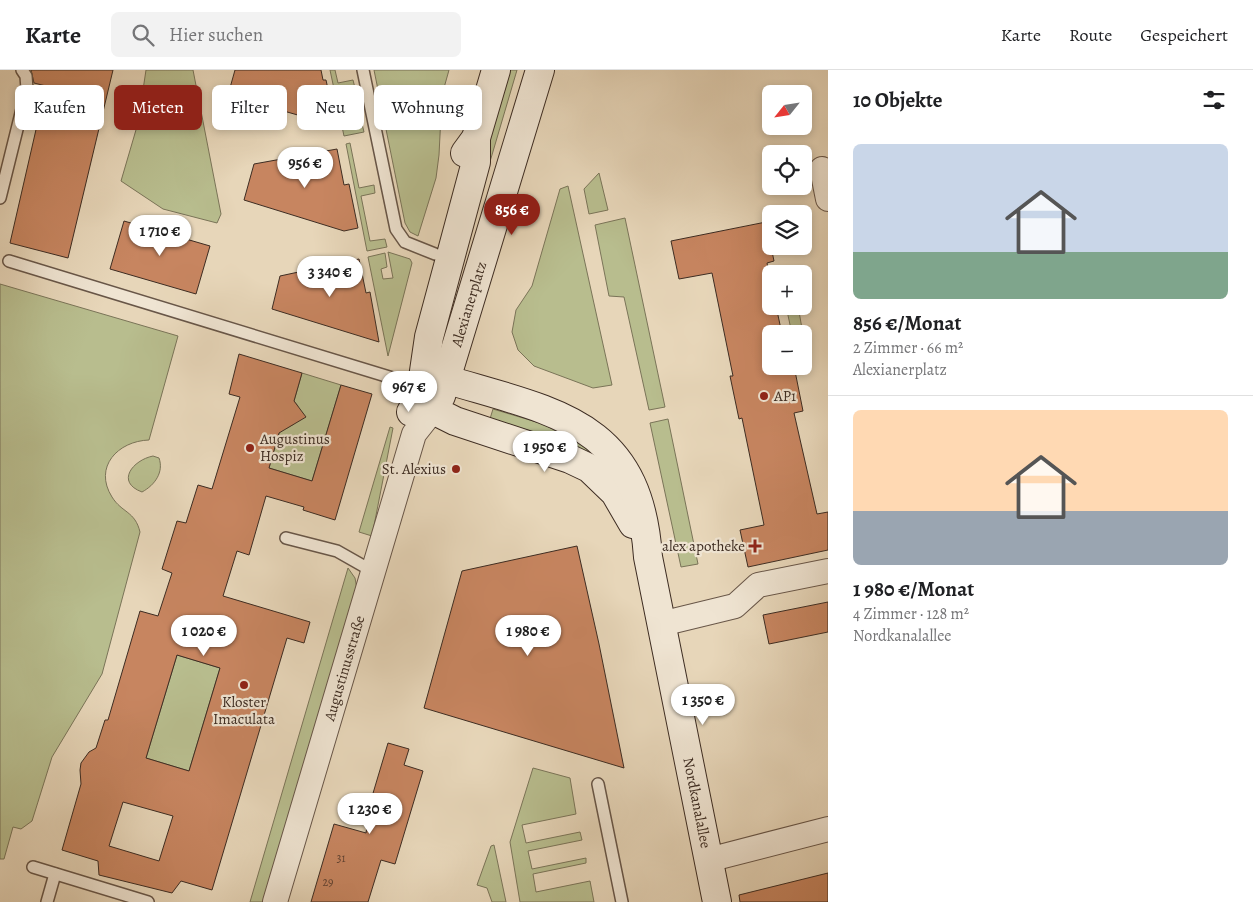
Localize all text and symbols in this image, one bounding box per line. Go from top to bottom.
search box [111,12,461,57]
text: Karte [25,19,81,51]
icon: search [129,21,157,49]
text: Hier suchen [169,22,263,48]
text: Karte [1001,23,1041,47]
text: Route [1069,23,1112,47]
text: Gespeichert [1140,23,1228,47]
chip: Kaufen [15,85,104,130]
chip: Mieten [114,85,202,130]
chip: Filter [212,85,287,130]
chip: Neu [297,85,364,130]
chip: Wohnung [374,85,482,130]
north arrow [762,85,812,135]
map controls [762,85,812,375]
text: 10 Objekte [853,86,943,114]
icon: filters [1200,86,1228,114]
button: locate [762,145,812,195]
pin: 956 € [270,146,340,189]
text: 956 € [288,152,322,174]
icon: home [996,177,1086,267]
pin: 856 € [477,194,547,236]
text: 856 € [495,199,529,221]
button: layers [762,205,812,255]
pin: 1 710 € [114,214,206,257]
text: 1 710 € [139,220,181,242]
pin: 3 340 € [284,256,376,298]
street label: Alexianerplatz [446,259,491,350]
text: 3 340 € [308,261,352,283]
button: + [762,265,812,315]
text: 856 €/Monat [853,309,962,337]
button: − [762,325,812,375]
text: 2 Zimmer · 66 m² [853,337,963,359]
text: Alexianerplatz [853,359,947,381]
pin: 967 € [374,370,444,413]
text: 967 € [392,376,426,398]
place label: AP1 [773,386,796,406]
marker: AP1 [758,390,770,402]
place label: Augustinus Hospiz [259,429,330,466]
pin: 1 950 € [499,430,591,473]
text: 1 950 € [524,436,566,458]
marker: Augustinus Hospiz [244,442,256,454]
icon: home [996,442,1086,532]
place label: St. Alexius [382,459,446,479]
marker: St. Alexius [450,463,462,475]
place label: alex apotheke [662,536,745,556]
marker: alex apotheke [749,540,761,552]
text: 1 980 €/Monat [853,575,974,603]
text: 4 Zimmer · 128 m² [853,603,969,625]
street label: Augustinusstraße [319,613,370,724]
pin: 1 020 € [158,614,250,657]
pin: 1 980 € [482,614,574,657]
text: 1 020 € [182,620,226,642]
text: 1 980 € [506,620,550,642]
text: Nordkanalallee [853,625,952,647]
marker: Kloster Imaculata [238,679,250,691]
pin: 1 350 € [657,684,749,726]
text: 1 350 € [682,689,724,711]
place label: Kloster Imaculata [213,692,275,729]
street label: Nordkanalallee [678,755,716,850]
pin: 1 230 € [324,792,416,835]
text: 1 230 € [348,798,392,820]
house number: 31 [336,850,346,866]
house number: 29 [322,874,334,890]

